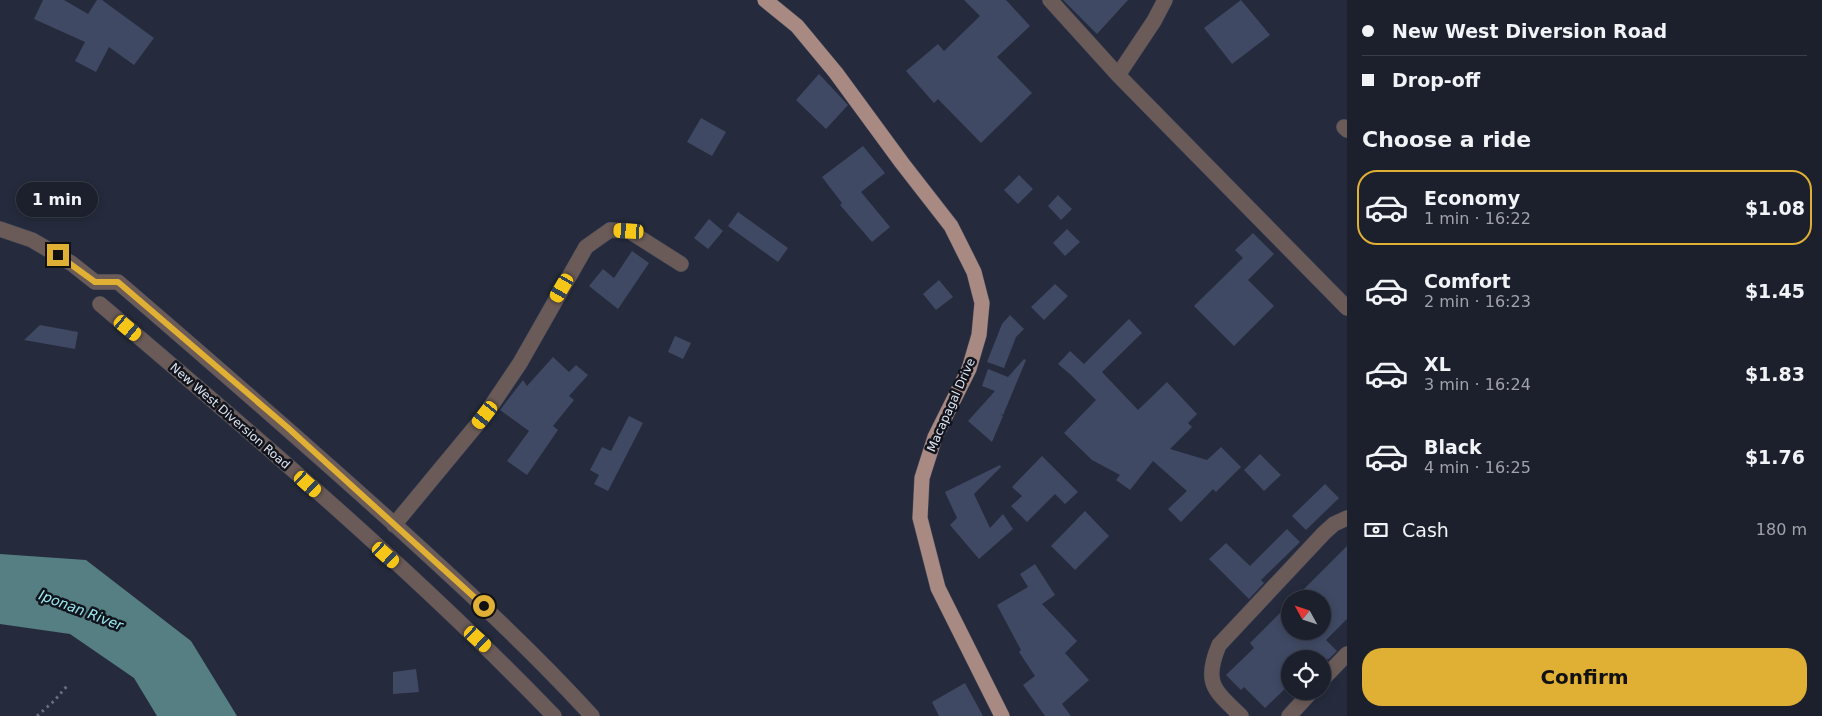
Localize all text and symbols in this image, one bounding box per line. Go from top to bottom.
text: New West Diversion Road [1392,20,1667,42]
text: Drop-off [1392,69,1480,91]
text: Choose a ride [1362,127,1531,152]
callout: 1 min [17,182,99,218]
icon: car [1364,185,1409,230]
text: Economy [1424,187,1520,209]
text: 1 min [32,190,82,209]
text: $1.08 [1745,197,1805,219]
text: 1 min · 16:22 [1424,209,1531,228]
car [613,223,644,239]
route end [47,244,69,266]
icon: car [1364,268,1409,313]
text: Comfort [1424,270,1511,292]
car [548,271,575,305]
text: $1.45 [1745,280,1805,302]
text: 2 min · 16:23 [1424,292,1531,311]
car [111,313,144,343]
icon: car [1364,351,1409,396]
text: XL [1424,353,1451,375]
street label: Macapagal Drive [924,356,978,454]
street label: New West Diversion Road [167,360,293,472]
text: $1.83 [1745,363,1805,385]
text: 3 min · 16:24 [1424,375,1531,394]
car [469,399,500,431]
icon: car [1364,434,1409,479]
text: Black [1424,436,1482,458]
text: $1.76 [1745,446,1805,468]
text: 4 min · 16:25 [1424,458,1531,477]
car [291,468,324,500]
icon: cash [1362,516,1390,544]
text: Cash [1402,519,1449,541]
text: 180 m [1756,520,1807,539]
car [369,539,402,571]
water label: Iponan River [37,587,126,634]
north arrow [1281,590,1331,640]
map controls [1281,590,1331,700]
route start [473,595,495,617]
car [461,623,494,655]
button: Confirm [1362,648,1807,706]
button: locate [1281,650,1331,700]

